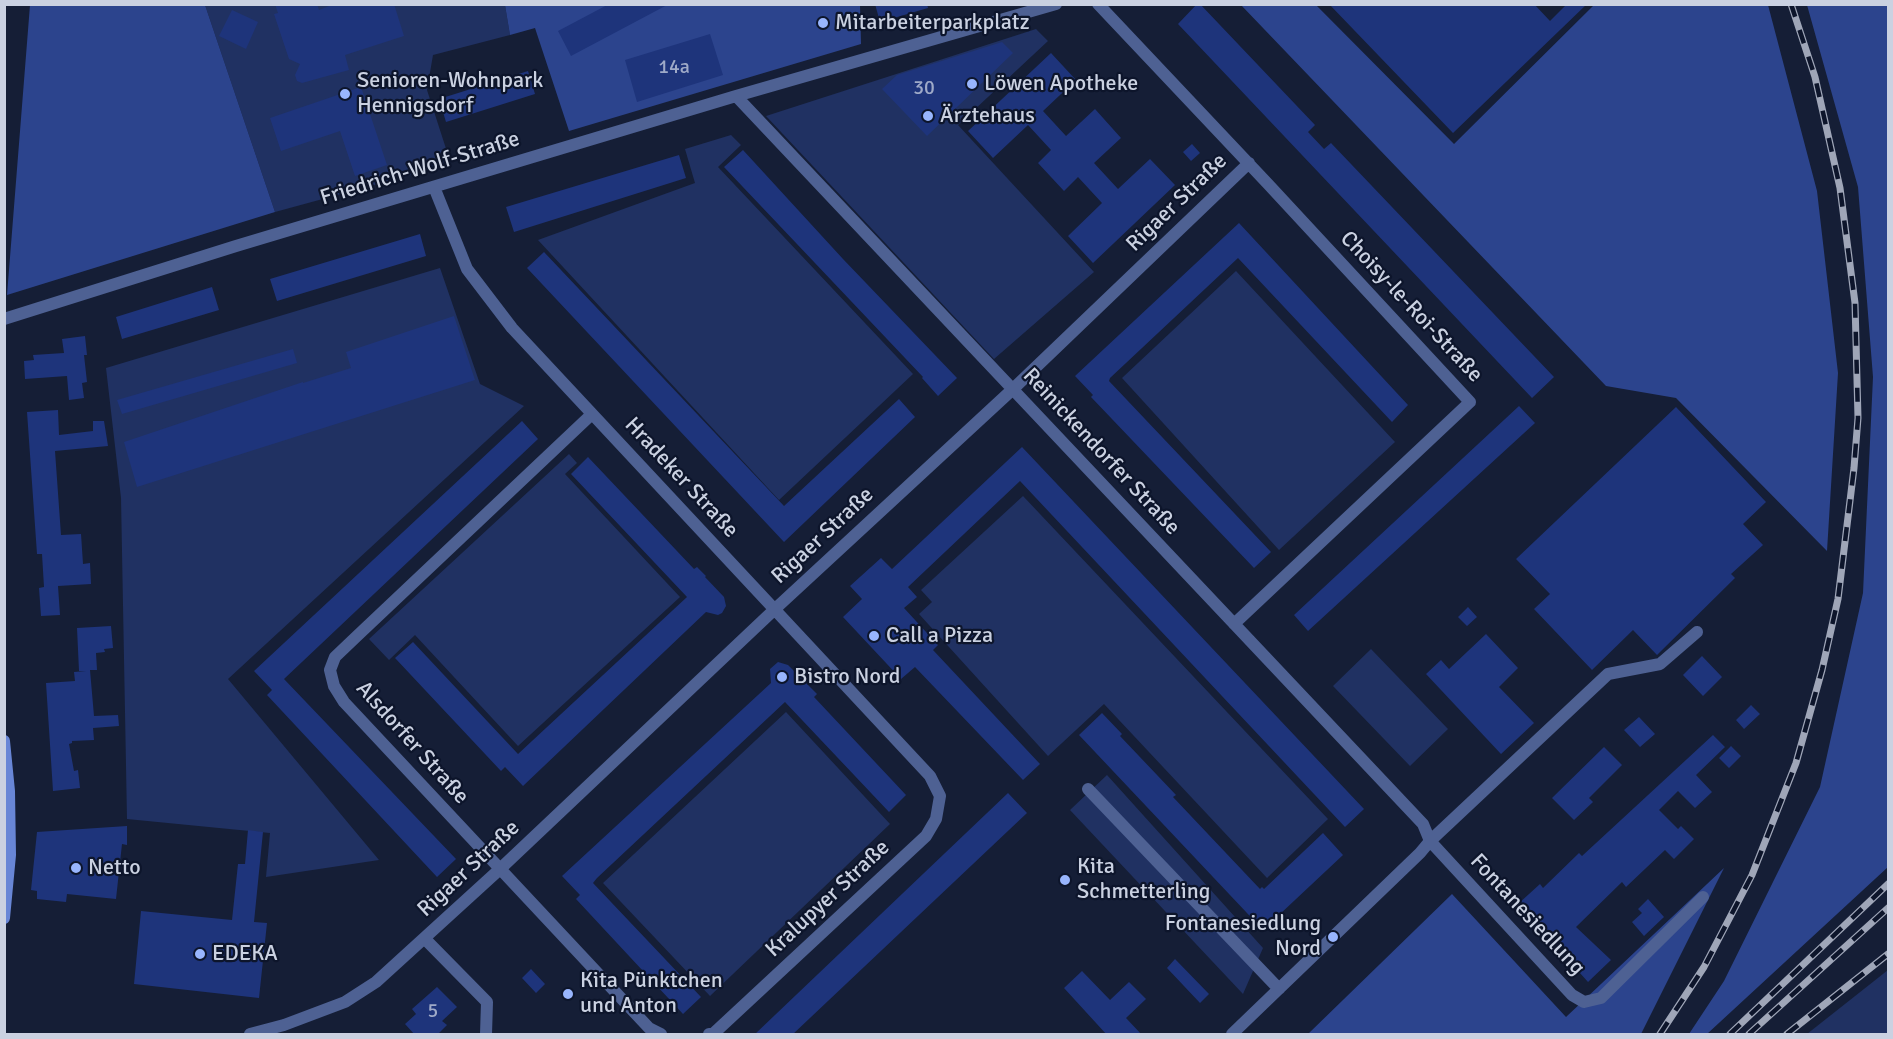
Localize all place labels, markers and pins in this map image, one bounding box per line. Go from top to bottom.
place label: Mitarbeiterparkplatz [835,10,1030,36]
marker: Mitarbeiterparkplatz [816,16,830,30]
place label: Senioren-Wohnpark Hennigsdorf [357,68,543,119]
place label: Löwen Apotheke [984,71,1138,97]
marker: Löwen Apotheke [965,77,979,91]
marker: Senioren-Wohnpark Hennigsdorf [338,87,352,101]
place label: Ärztehaus [940,103,1035,129]
marker: Ärztehaus [921,109,935,123]
place label: Call a Pizza [886,623,993,649]
marker: Call a Pizza [867,629,881,643]
place label: Bistro Nord [794,664,900,690]
marker: Bistro Nord [775,670,789,684]
place label: Kita Schmetterling [1077,854,1210,906]
place label: Netto [88,855,141,881]
marker: Netto [69,861,83,875]
marker: Kita Schmetterling [1058,873,1072,887]
place label: Fontanesiedlung Nord [1165,911,1321,962]
marker: Fontanesiedlung Nord [1326,930,1340,944]
place label: EDEKA [212,941,278,967]
marker: EDEKA [193,947,207,961]
place label: Kita Pünktchen und Anton [580,968,723,1020]
marker: Kita Pünktchen und Anton [561,987,575,1001]

